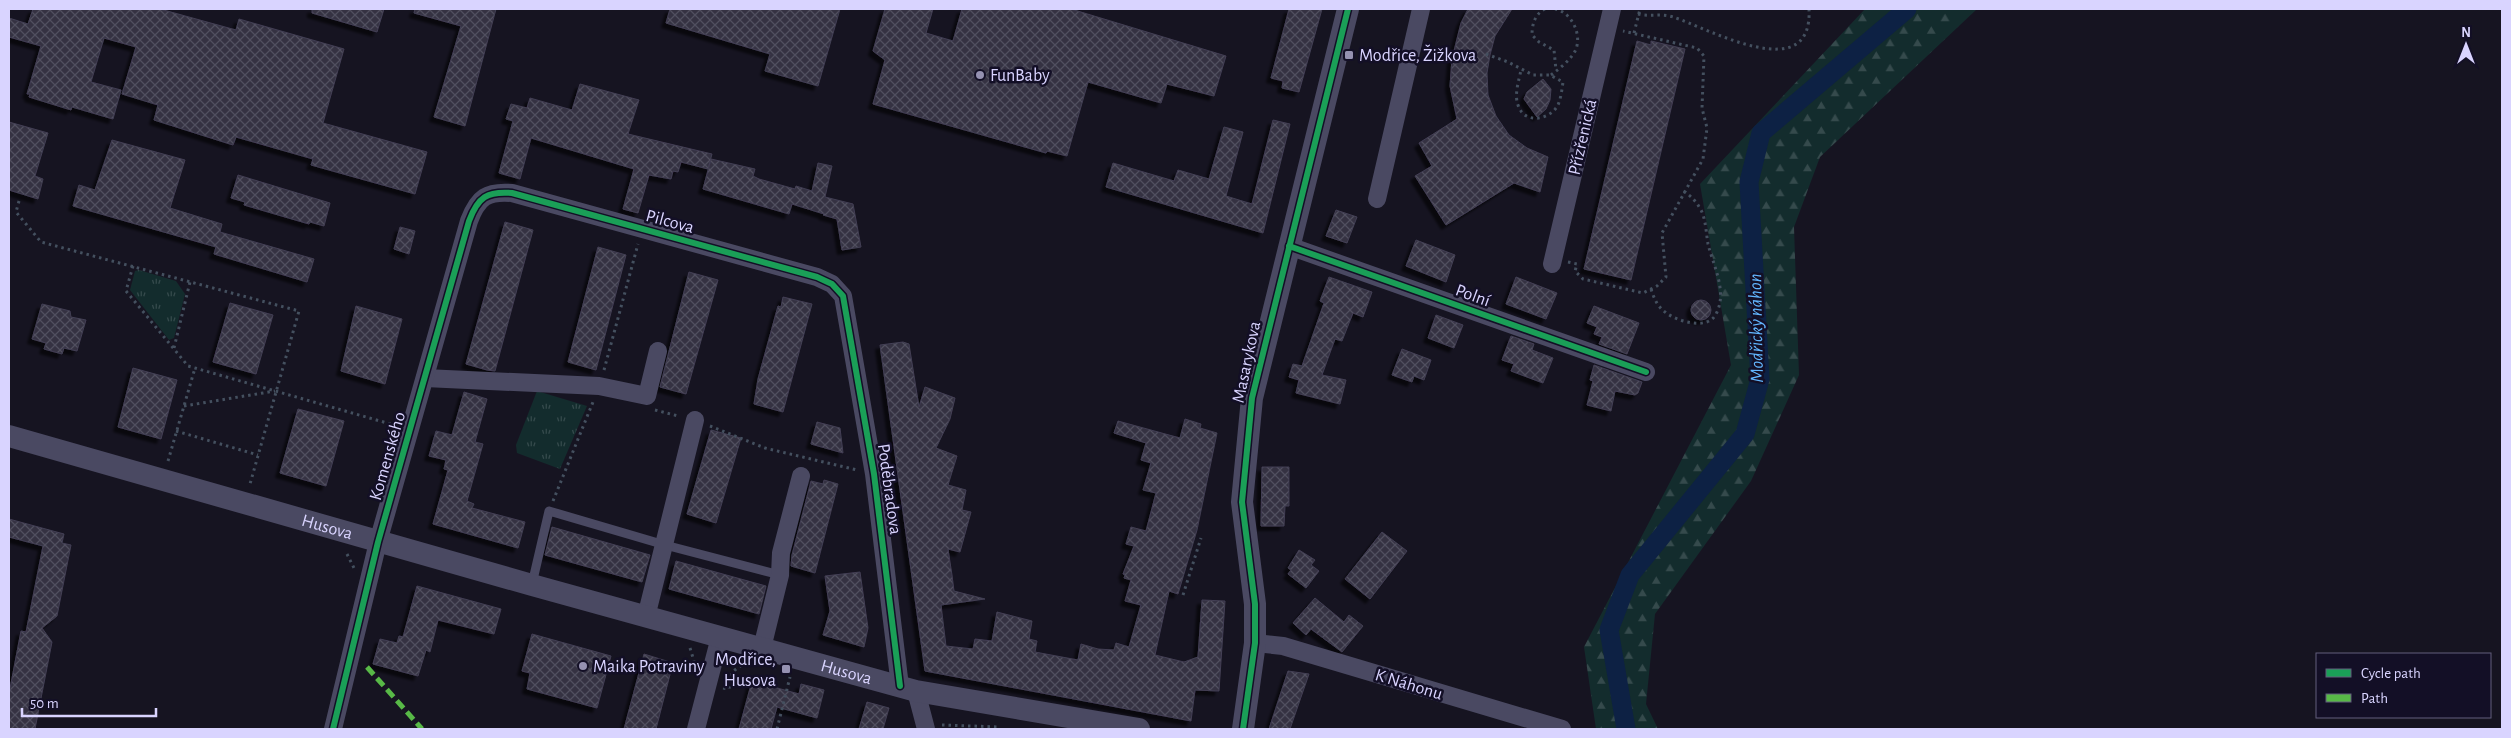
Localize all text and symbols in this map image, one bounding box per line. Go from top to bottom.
north arrow [2441,20,2491,70]
text: N [2461,26,2471,40]
place label: Modřice, Žižkova [1359,44,1476,65]
marker: Modřice, Žižkova [1343,49,1355,61]
place label: FunBaby [990,67,1050,85]
marker: FunBaby [974,69,986,81]
street label: Přízřenická [1565,97,1600,177]
street label: Pilcova [644,207,696,237]
water label: Modřický náhon [1746,273,1767,383]
street label: Polní [1453,281,1493,311]
street label: Masarykova [1230,320,1264,405]
street label: Komenského [367,410,409,503]
street label: Poděbradova [874,443,904,536]
street label: Husova [299,512,355,543]
place label: Modřice, Husova [715,651,776,690]
legend [2316,653,2491,718]
street label: Husova [819,657,874,688]
place label: Maika Potraviny [593,658,705,676]
marker: Maika Potraviny [577,660,589,672]
marker: Modřice, Husova [780,663,792,675]
street label: K Náhonu [1373,666,1445,704]
text: Cycle path [2361,666,2421,681]
scale bar [22,686,156,718]
text: Path [2361,691,2388,706]
text: 50 m [30,696,59,711]

